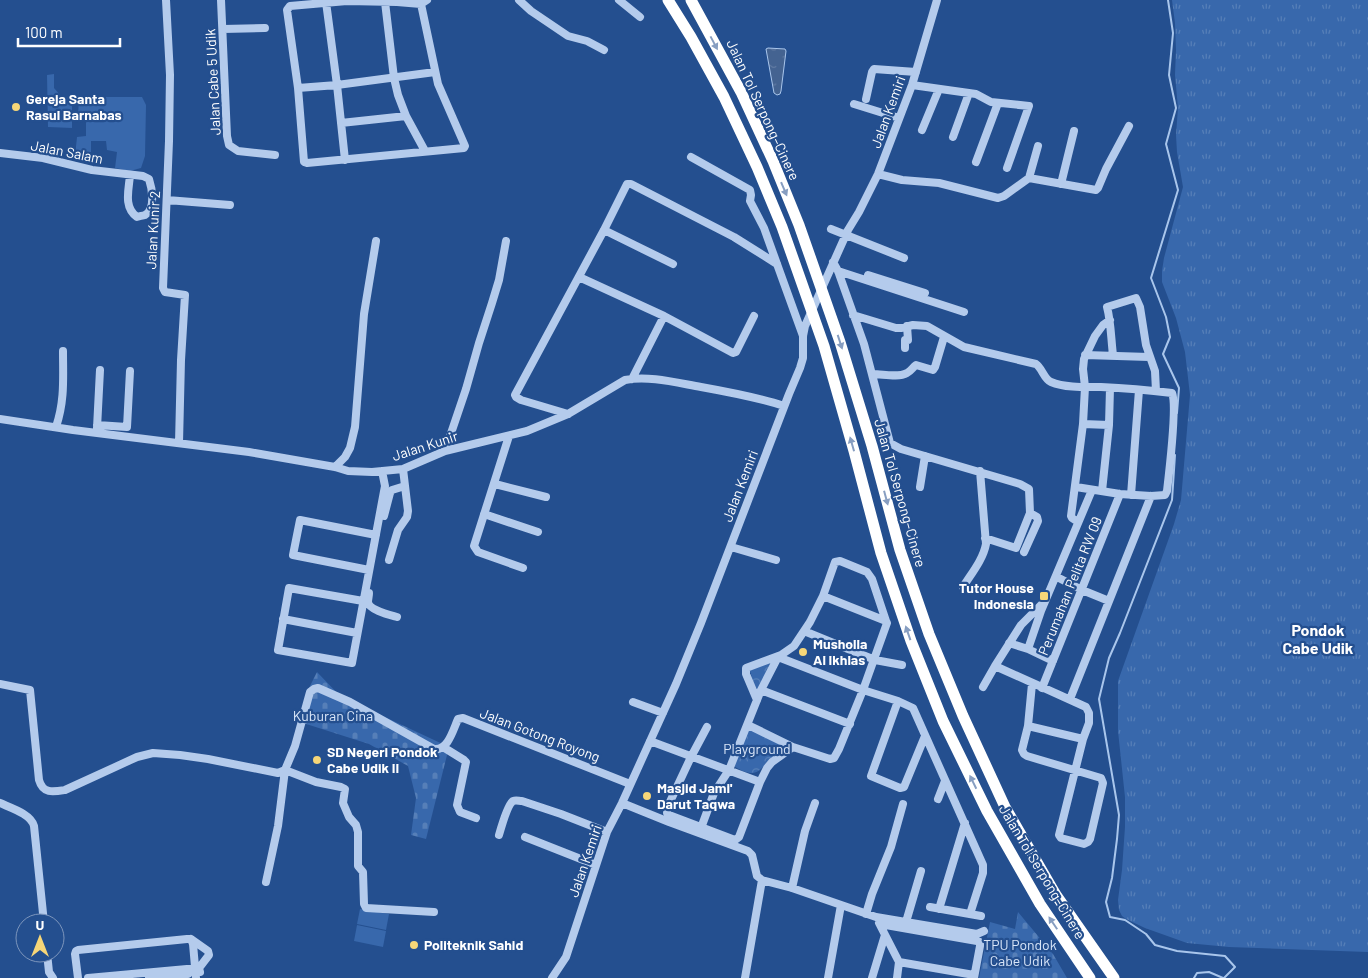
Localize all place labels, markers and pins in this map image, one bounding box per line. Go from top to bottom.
place label: Gereja Santa Rasul Barnabas [26,90,122,123]
marker: Gereja Santa Rasul Barnabas [10,101,22,113]
place label: Tutor House Indonesia [959,579,1034,612]
marker: Tutor House Indonesia [1038,590,1050,602]
place label: Musholla Al Ikhlas [813,635,867,668]
marker: Musholla Al Ikhlas [797,646,809,658]
place label: SD Negeri Pondok Cabe Udik II [327,743,438,776]
marker: SD Negeri Pondok Cabe Udik II [311,754,323,766]
place label: Masjid Jami' Darut Taqwa [657,779,735,812]
marker: Masjid Jami' Darut Taqwa [641,790,653,802]
place label: Politeknik Sahid [424,936,523,953]
marker: Politeknik Sahid [408,939,420,951]

